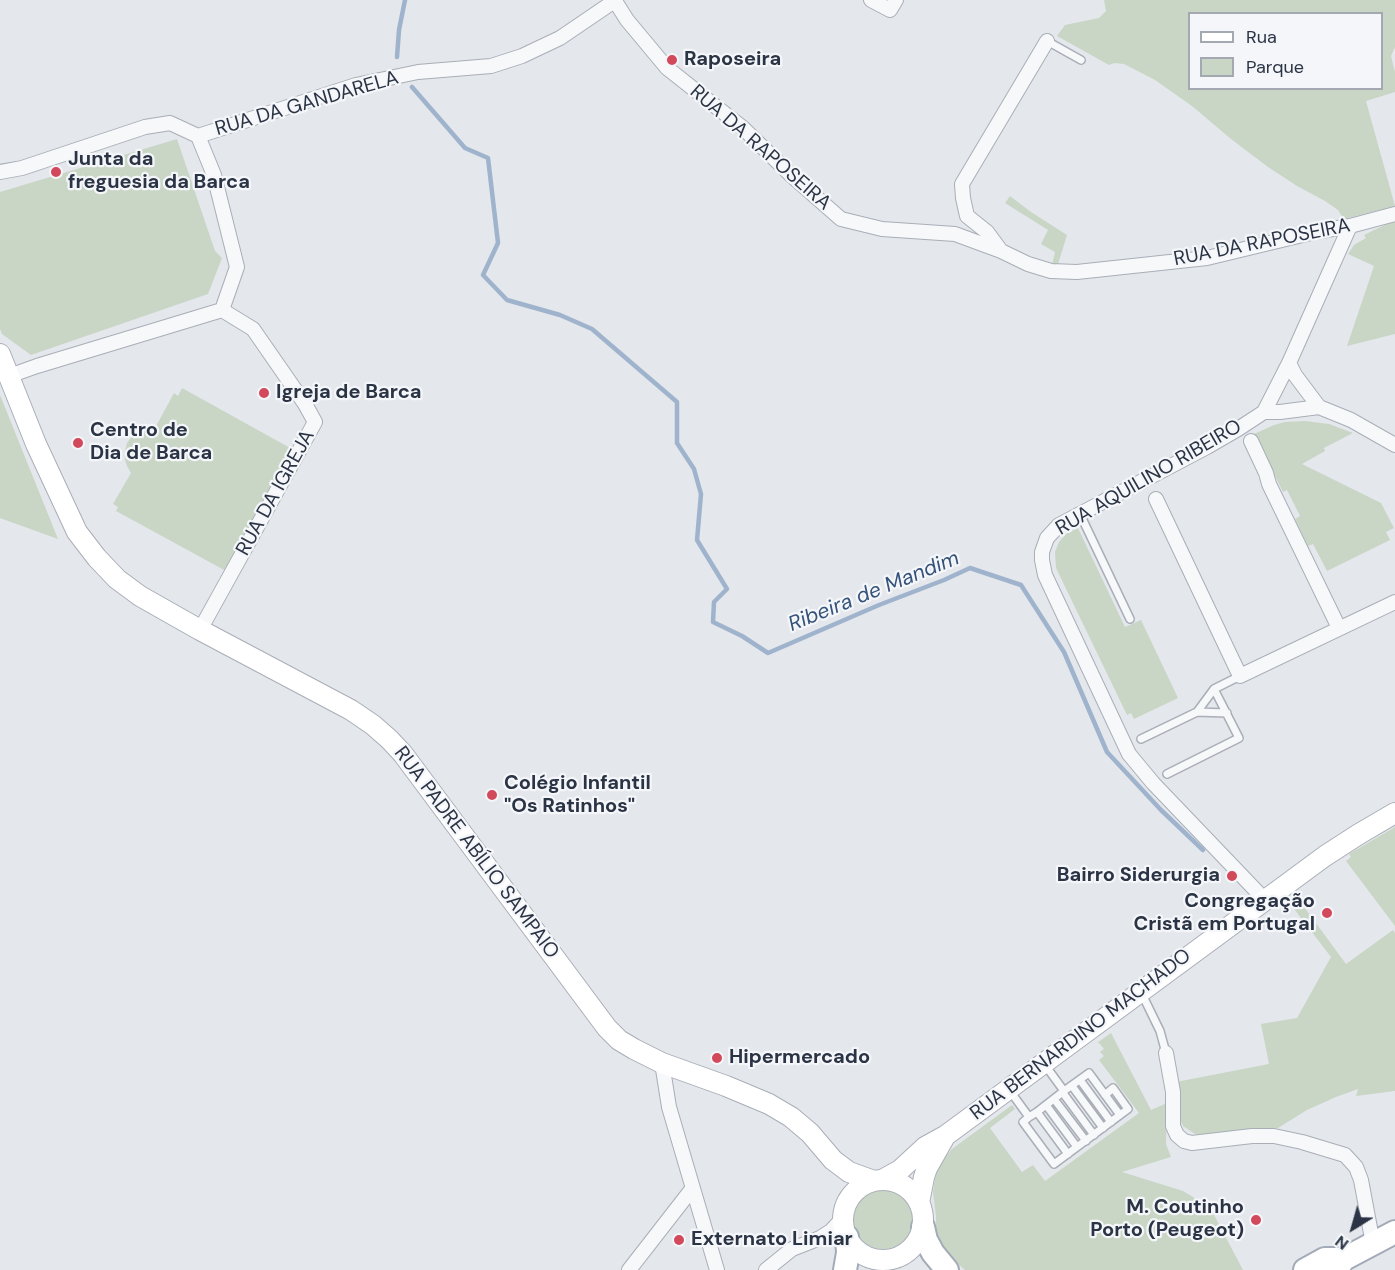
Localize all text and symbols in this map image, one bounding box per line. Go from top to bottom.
legend [1188,12,1383,90]
text: Rua [1246,25,1277,49]
place label: Raposeira [684,48,781,72]
marker: Raposeira [665,53,679,67]
text: Parque [1246,55,1304,79]
street label: RUA DA GANDARELA [213,66,401,142]
street label: RUA DA RAPOSEIRA [684,80,836,216]
place label: Junta da freguesia da Barca [68,148,250,195]
marker: Junta da freguesia da Barca [49,165,63,179]
street label: RUA DA RAPOSEIRA [1172,214,1352,272]
place label: Igreja de Barca [276,381,422,405]
marker: Igreja de Barca [257,386,271,400]
street label: RUA AQUILINO RIBEIRO [1052,415,1246,541]
place label: Centro de Dia de Barca [90,419,212,466]
street label: RUA DA IGREJA [232,426,320,560]
marker: Centro de Dia de Barca [71,436,85,450]
water label: Ribeira de Mandim [785,546,963,638]
street label: RUA PADRE ABÍLIO SAMPAIO [388,742,564,964]
place label: Colégio Infantil "Os Ratinhos" [504,772,651,819]
marker: Colégio Infantil "Os Ratinhos" [485,788,499,802]
place label: Bairro Siderurgia [1057,864,1220,888]
marker: Bairro Siderurgia [1225,869,1239,883]
place label: Congregação Cristã em Portugal [1133,890,1315,937]
marker: Congregação Cristã em Portugal [1320,906,1334,920]
street label: RUA BERNARDINO MACHADO [966,944,1196,1126]
place label: Hipermercado [729,1046,870,1070]
marker: Hipermercado [710,1051,724,1065]
place label: M. Coutinho Porto (Peugeot) [1090,1196,1244,1243]
north arrow [1323,1198,1383,1258]
marker: M. Coutinho Porto (Peugeot) [1249,1213,1263,1227]
place label: Externato Limiar [691,1228,853,1252]
text: N [1331,1231,1353,1255]
marker: Externato Limiar [672,1233,686,1247]

